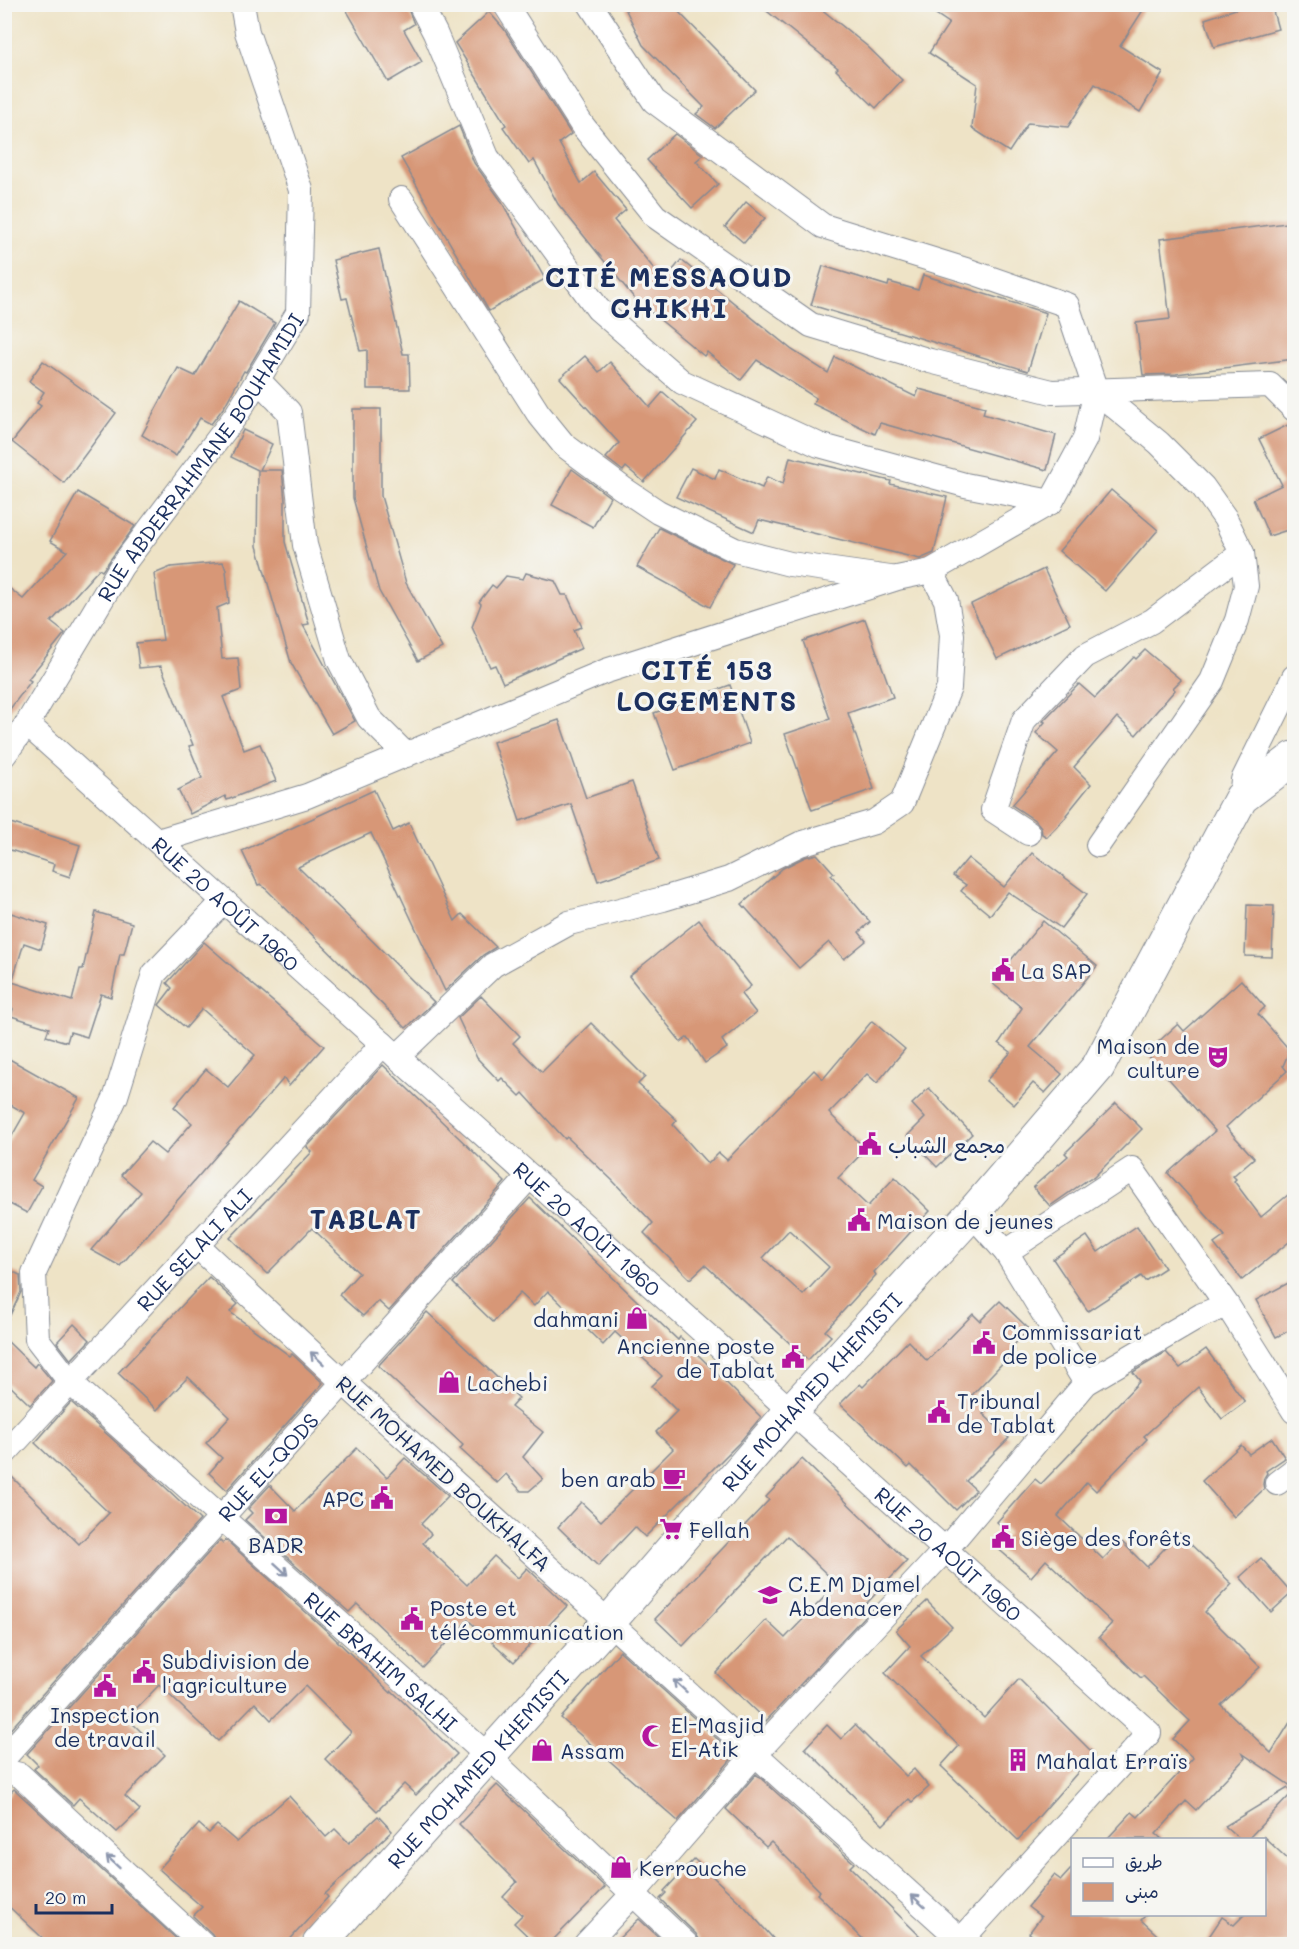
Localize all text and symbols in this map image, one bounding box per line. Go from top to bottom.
district label: CITÉ MESSAOUD CHIKHI [545,259,793,325]
street label: RUE ABDERRAHMANE BOUHAMIDI [90,308,309,606]
district label: CITÉ 153 LOGEMENTS [616,652,798,718]
street label: RUE 20 AOÛT 1960 [147,830,306,976]
public building icon: La SAP [990,957,1016,983]
place label: La SAP [1021,957,1091,984]
place label: Maison de culture [1096,1032,1200,1083]
theatre icon: Maison de culture [1205,1044,1231,1070]
public building icon: مجمع الشباب [857,1131,883,1157]
place label: مجمع الشباب [888,1131,1005,1161]
street label: RUE 20 AOÛT 1960 [508,1155,667,1301]
street label: RUE SELALI ALI [130,1182,257,1316]
district label: TABLAT [310,1201,422,1236]
public building icon: Maison de jeunes [846,1207,872,1233]
place label: Maison de jeunes [877,1207,1054,1234]
street label: RUE MOHAMED KHEMISTI [715,1286,907,1496]
place label: dahmani [533,1305,619,1332]
shop icon: dahmani [624,1305,650,1331]
place label: Commissariat de police [1002,1318,1142,1369]
public building icon: Commissariat de police [971,1330,997,1356]
place label: Ancienne poste de Tablat [616,1332,775,1383]
public building icon: Ancienne poste de Tablat [780,1344,806,1370]
one-way arrow [310,1351,325,1365]
street label: RUE MOHAMED BOUKHALFA [331,1369,557,1577]
shop icon: Lachebi [436,1369,462,1395]
place label: Lachebi [467,1369,548,1396]
place label: Tribunal de Tablat [957,1387,1056,1438]
public building icon: Tribunal de Tablat [926,1399,952,1425]
street label: RUE EL-QODS [211,1406,324,1527]
place label: ben arab [561,1465,656,1492]
cafe icon: ben arab [661,1465,687,1491]
street label: RUE 20 AOÛT 1960 [870,1480,1028,1626]
place label: APC [322,1485,364,1512]
public building icon: APC [369,1485,395,1511]
bank icon: BADR [263,1503,289,1529]
supermarket icon: Fellah [658,1516,684,1542]
place label: Fellah [689,1516,749,1543]
public building icon: Siège des forêts [990,1524,1016,1550]
place label: Siège des forêts [1021,1524,1191,1551]
place label: BADR [248,1531,304,1558]
one-way arrow [273,1562,288,1576]
place label: C.E.M Djamel Abdenacer [788,1570,921,1621]
school or university icon: C.E.M Djamel Abdenacer [757,1582,783,1608]
street label: RUE BRAHIM SALHI [299,1585,464,1736]
place label: Poste et télécommunication [430,1594,624,1645]
public building icon: Poste et télécommunication [399,1606,425,1632]
place label: Subdivision de l'agriculture [162,1647,310,1698]
public building icon: Subdivision de l'agriculture [131,1659,157,1685]
street label: RUE MOHAMED KHEMISTI [381,1664,573,1873]
public building icon: Inspection de travail [92,1673,118,1699]
one-way arrow [673,1679,688,1693]
place label: Inspection de travail [50,1701,160,1752]
place label: El-Masjid El-Atik [671,1711,764,1762]
mosque icon: El-Masjid El-Atik [640,1723,666,1749]
shop icon: Assam [529,1737,555,1763]
place label: Assam [560,1737,625,1764]
building icon: Mahalat Erraïs [1005,1747,1031,1773]
place label: Mahalat Erraïs [1036,1747,1188,1774]
legend [1071,1838,1266,1916]
text: طريق [1125,1849,1163,1873]
shop icon: Kerrouche [608,1854,634,1880]
place label: Kerrouche [639,1854,747,1881]
one-way arrow [106,1855,121,1869]
scale bar [36,1877,112,1915]
text: مبنى [1125,1879,1159,1903]
text: 20 m [45,1885,86,1909]
one-way arrow [911,1894,926,1908]

